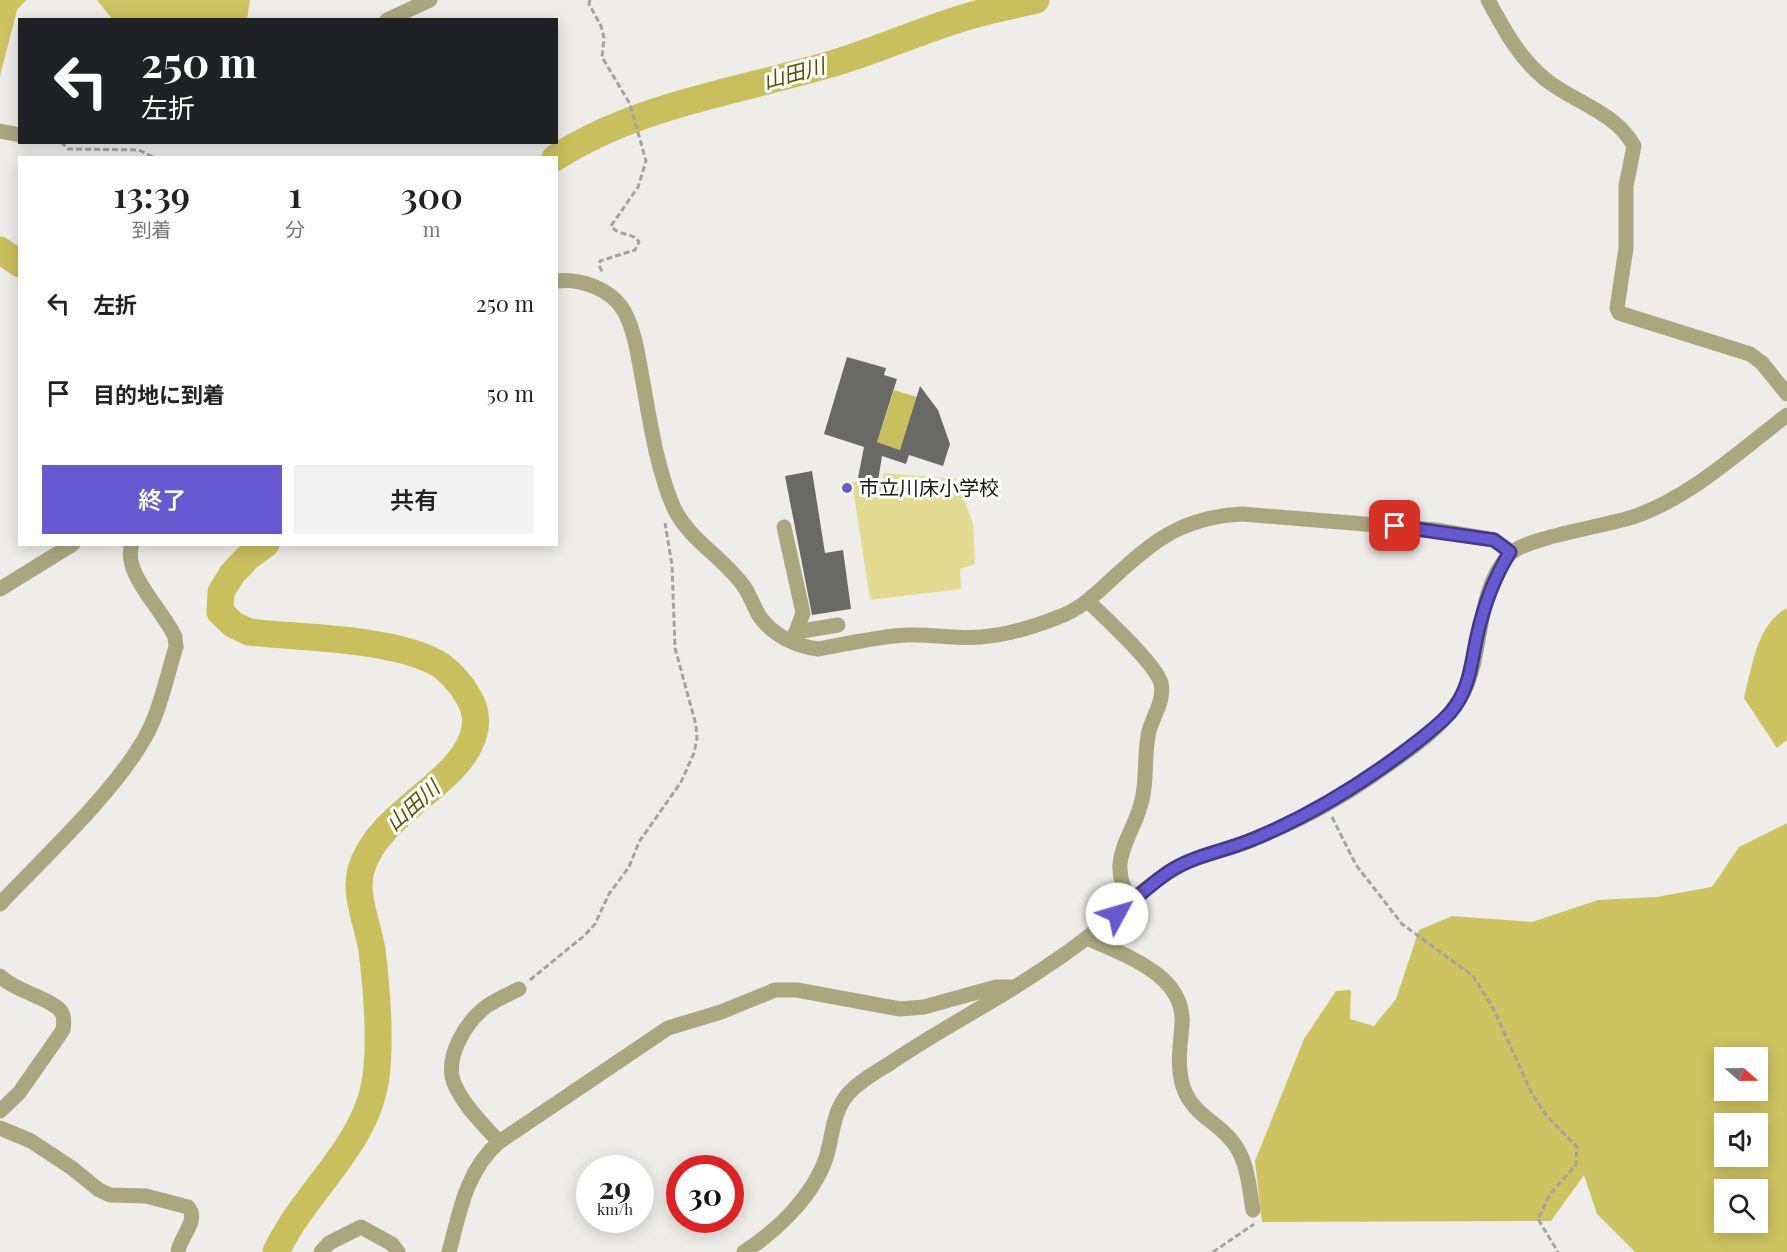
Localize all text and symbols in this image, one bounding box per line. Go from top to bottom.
text: 250 m [141,33,257,89]
icon: left [42,42,120,120]
water label: 山田川 [759,50,829,94]
text: 左折 [141,89,195,125]
text: 13:39 [113,169,190,217]
text: 1 [288,169,302,217]
text: 300 [400,170,463,218]
text: 到着 [132,215,172,242]
text: 分 [285,215,305,242]
text: m [423,215,440,242]
icon: left [42,287,75,320]
text: 250 m [476,288,534,318]
text: 左折 [93,289,137,319]
icon: arrive [42,377,75,410]
text: 50 m [487,378,534,408]
text: 目的地に到着 [93,379,225,409]
button: 終了 [42,465,282,534]
button: 共有 [294,465,534,534]
place label: 市立川床小学校 [859,473,999,500]
marker: 市立川床小学校 [840,481,854,495]
pin [1369,500,1420,551]
icon: arrive [1378,509,1411,542]
water label: 山田川 [379,772,446,836]
position arrow [1085,882,1149,946]
north arrow [1714,1047,1768,1101]
map controls [1714,1047,1768,1233]
button: sound [1714,1113,1768,1167]
speed limit sign: 30 [666,1155,744,1233]
text: 29 [599,1167,631,1207]
button: search [1714,1179,1768,1233]
text: km/h [597,1199,633,1219]

